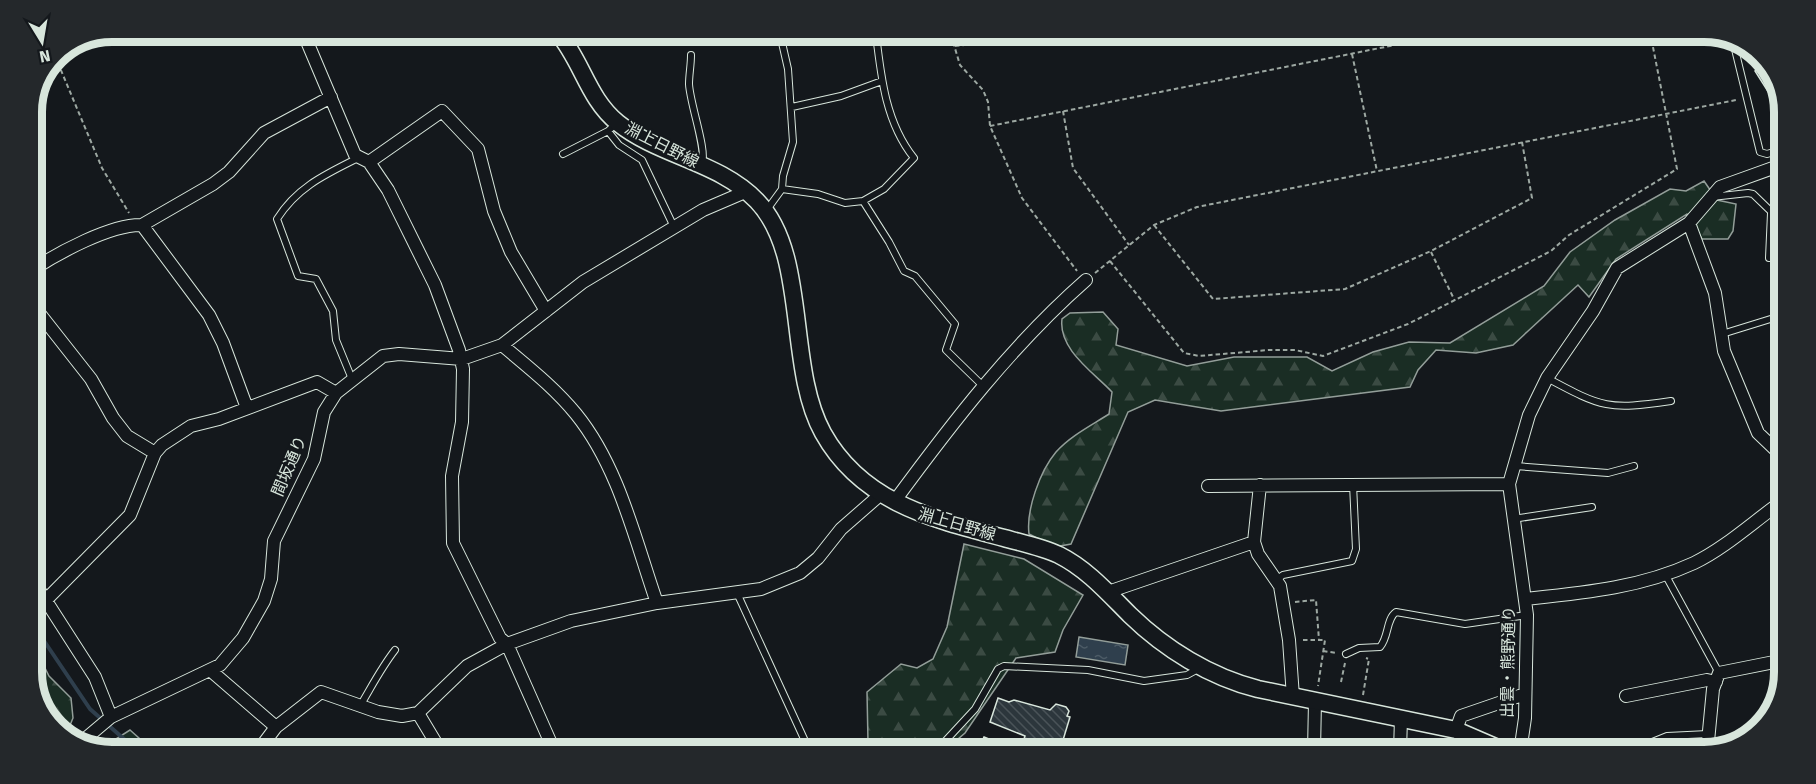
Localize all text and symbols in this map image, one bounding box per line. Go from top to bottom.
north arrow [12,12,72,72]
text: N [38,46,52,67]
street label: 淵上日野線 [622,118,702,172]
street label: 間坂通り [268,433,310,499]
street label: 淵上日野線 [916,504,998,544]
street label: 出雲・熊野通り [1498,606,1518,718]

